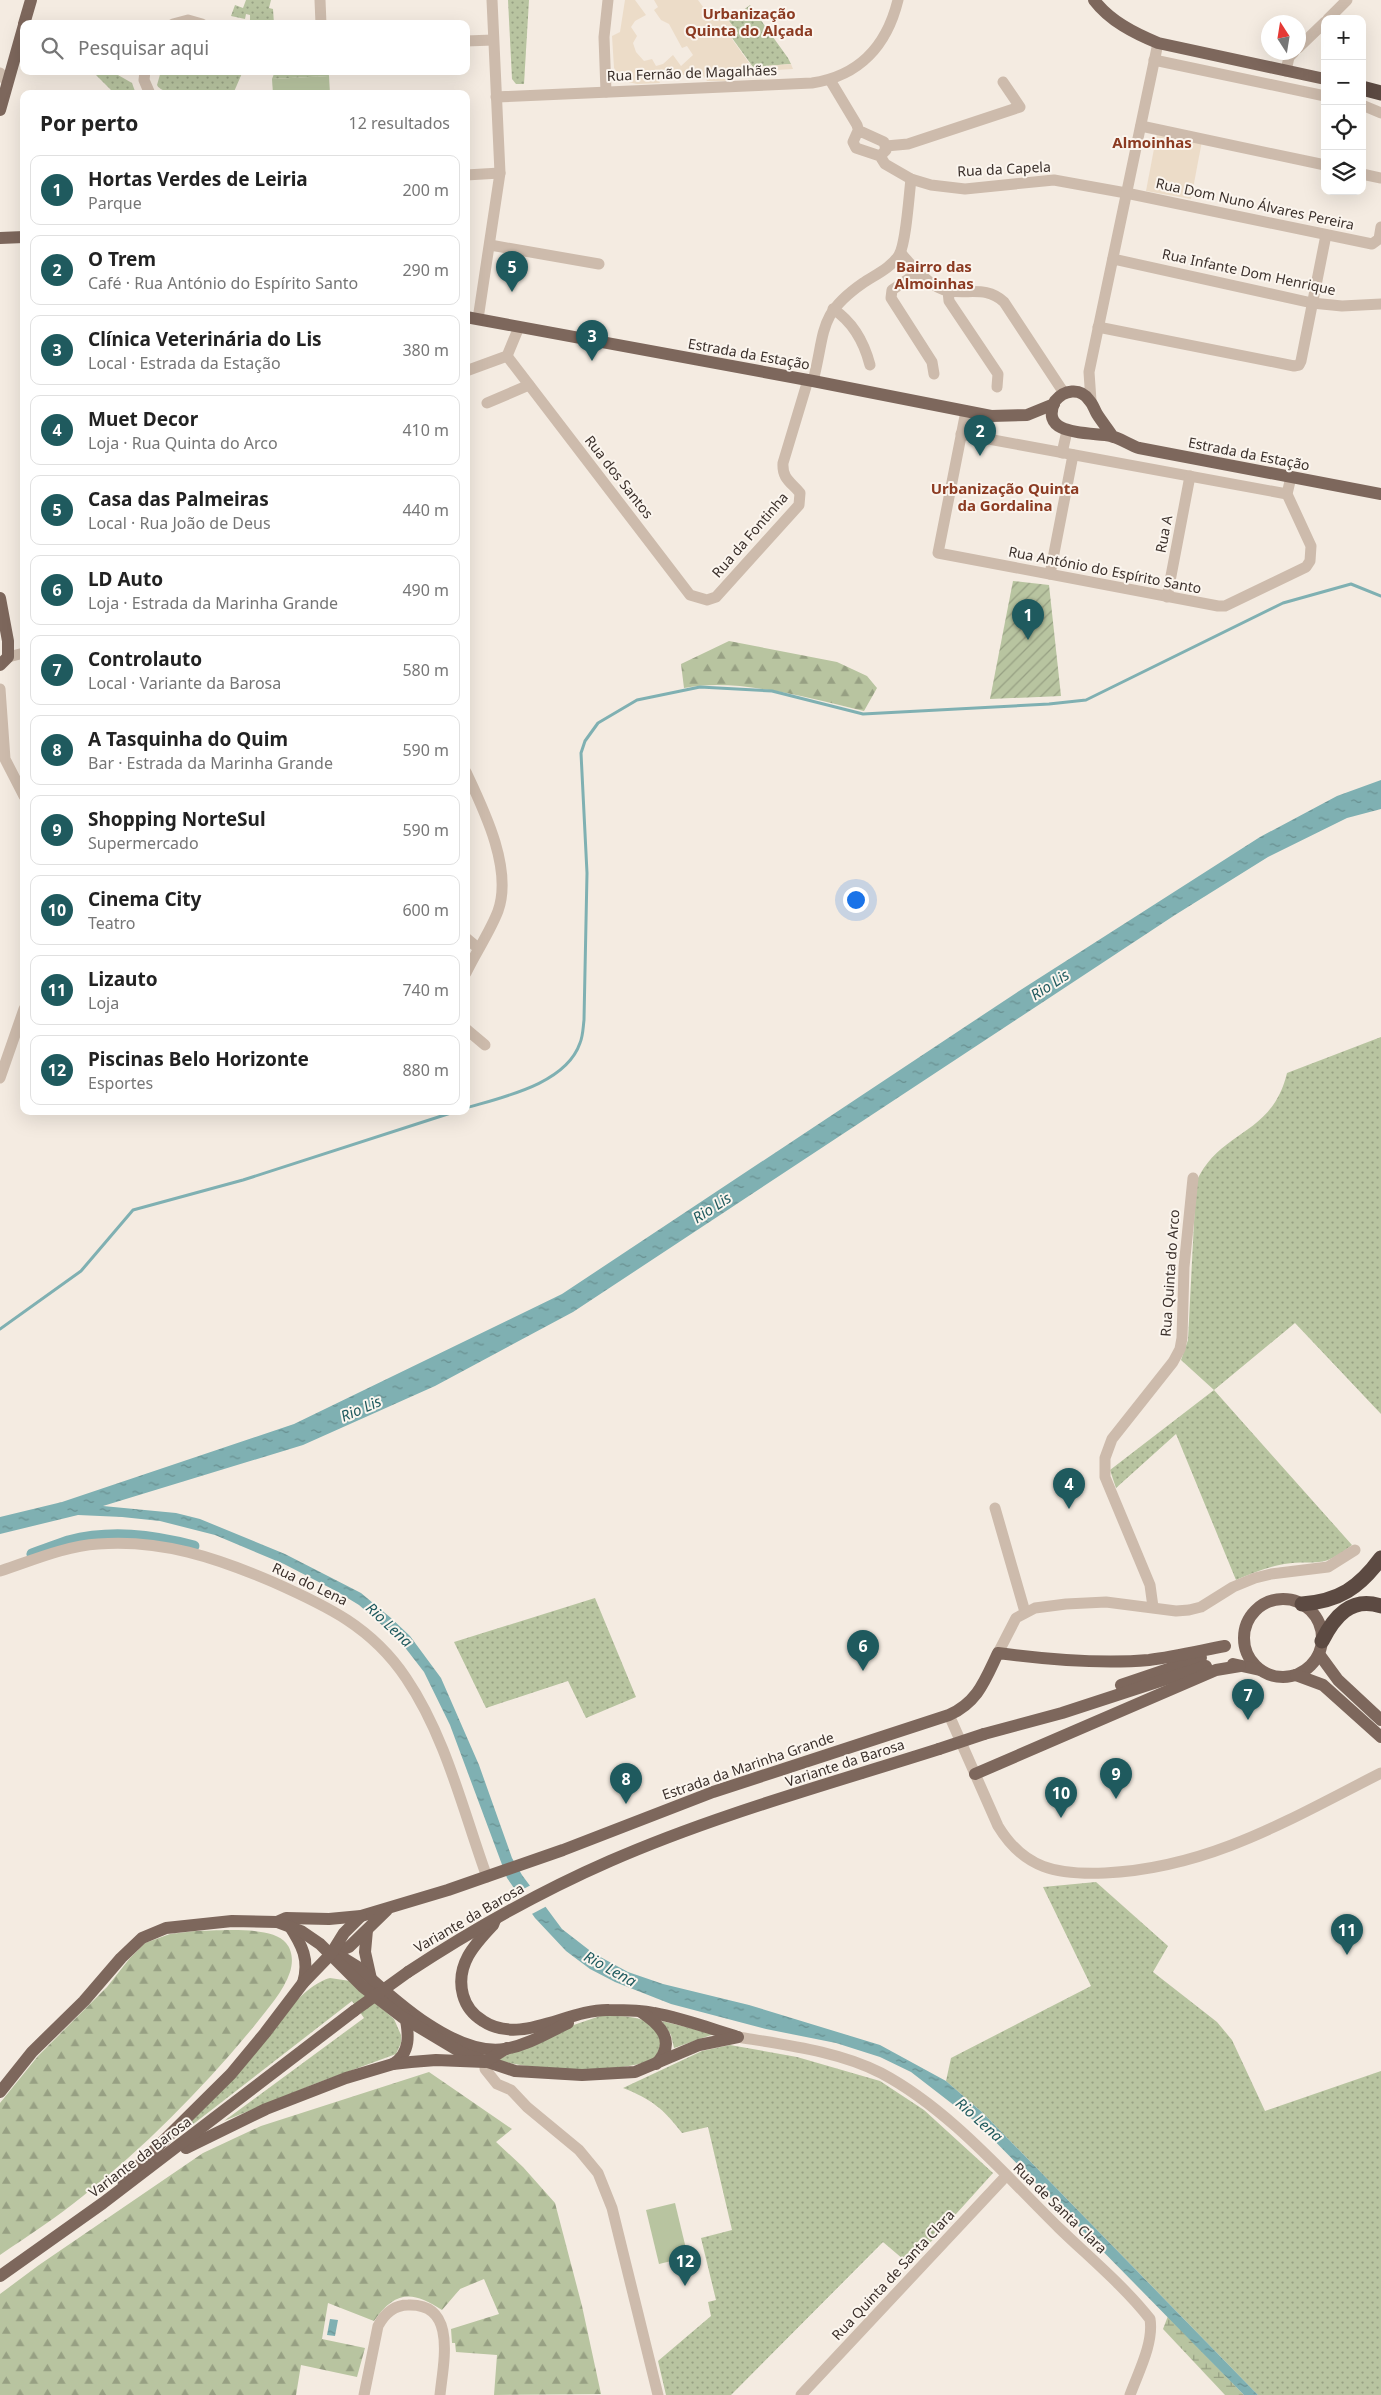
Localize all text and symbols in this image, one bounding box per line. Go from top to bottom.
district label: Urbanização Quinta do Alçada [685,3,813,40]
north arrow [1261,15,1306,60]
map controls [1321,15,1366,195]
button: + [1321,15,1366,60]
search box [20,20,470,75]
icon: search [38,34,66,62]
text: Pesquisar aqui [78,35,209,61]
street label: Rua Fernão de Magalhães [607,60,778,85]
button: − [1321,60,1366,105]
button: locate [1321,105,1366,150]
text: Por perto [40,109,138,137]
text: 12 resultados [349,112,450,134]
district label: Almoinhas [1112,132,1192,152]
button: layers [1321,150,1366,195]
street label: Rua da Capela [957,157,1051,180]
text: Hortas Verdes de Leiria [88,166,308,192]
street label: Rua Dom Nuno Álvares Pereira [1154,173,1356,234]
text: 1 [52,179,62,201]
text: 200 m [402,179,449,201]
text: Parque [88,192,142,214]
street label: Rua Infante Dom Henrique [1161,244,1338,299]
text: O Trem [88,246,156,272]
pin: 5 [496,251,528,292]
district label: Bairro das Almoinhas [894,256,974,293]
text: 2 [52,259,62,281]
text: 290 m [402,259,449,281]
text: Café · Rua António do Espírito Santo [88,272,358,294]
pin: 3 [576,320,608,361]
text: Clínica Veterinária do Lis [88,326,322,352]
street label: Estrada da Estação [687,333,812,374]
text: 3 [52,339,62,361]
text: 380 m [402,339,449,361]
text: Local · Estrada da Estação [88,352,281,374]
text: Muet Decor [88,406,198,432]
pin: 2 [964,415,996,456]
text: 4 [52,419,62,441]
text: 410 m [402,419,449,441]
street label: Rua dos Santos [581,431,658,522]
text: Loja · Rua Quinta do Arco [88,432,278,454]
street label: Estrada da Estação [1187,432,1312,475]
district label: Urbanização Quinta da Gordalina [931,478,1079,515]
text: Casa das Palmeiras [88,486,269,512]
street label: Rua da Fontinha [707,488,792,581]
text: 5 [52,499,62,521]
text: 440 m [402,499,449,521]
text: Local · Rua João de Deus [88,512,271,534]
street label: Rua A [1151,513,1176,554]
street label: Rua António do Espírito Santo [1007,541,1203,598]
text: LD Auto [88,566,163,592]
text: 6 [52,579,62,601]
text: 490 m [402,579,449,601]
text: Loja · Estrada da Marinha Grande [88,592,338,614]
pin: 1 [1012,599,1044,640]
text: Controlauto [88,646,202,672]
text: 7 [52,659,62,681]
text: 580 m [402,659,449,681]
text: Local · Variante da Barosa [88,672,281,694]
text: A Tasquinha do Quim [88,726,288,752]
text: 8 [52,739,62,761]
text: 590 m [402,739,449,761]
text: Bar · Estrada da Marinha Grande [88,752,333,774]
text: Shopping NorteSul [88,806,266,832]
text: 9 [52,819,62,841]
text: 590 m [402,819,449,841]
text: Supermercado [88,832,199,854]
text: Cinema City [88,886,201,912]
your location [843,887,869,913]
text: 10 [48,899,66,921]
text: 600 m [402,899,449,921]
text: Teatro [88,912,136,934]
water label: Rio Lis [1026,964,1073,1004]
text: Lizauto [88,966,158,992]
text: 11 [48,979,66,1001]
text: 740 m [402,979,449,1001]
text: Loja [88,992,119,1014]
text: Piscinas Belo Horizonte [88,1046,309,1072]
text: 12 [48,1059,66,1081]
text: 880 m [402,1059,449,1081]
text: Esportes [88,1072,153,1094]
water label: Rio Lis [688,1187,735,1227]
street label: Rua Quinta do Arco [1156,1209,1183,1337]
water label: Rio Lis [337,1390,384,1426]
pin: 4 [1053,1468,1085,1509]
street label: Rua do Lena [269,1558,351,1609]
water label: Rio Lena [362,1598,418,1651]
pin: 6 [847,1630,879,1671]
pin: 7 [1232,1679,1264,1720]
street label: Estrada da Marinha Grande [659,1727,836,1804]
street label: Variante da Barosa [783,1734,907,1791]
pin: 9 [1100,1758,1132,1799]
pin: 8 [610,1763,642,1804]
pin: 10 [1045,1777,1077,1818]
street label: Variante da Barosa [410,1878,527,1957]
pin: 11 [1331,1914,1363,1955]
water label: Rio Lena [581,1946,641,1991]
water label: Rio Lena [952,2093,1008,2146]
street label: Variante da Barosa [84,2112,195,2202]
street label: Rua de Santa Clara [1009,2158,1111,2257]
street label: Rua Quinta de Santa Clara [827,2205,958,2344]
pin: 12 [669,2245,701,2286]

